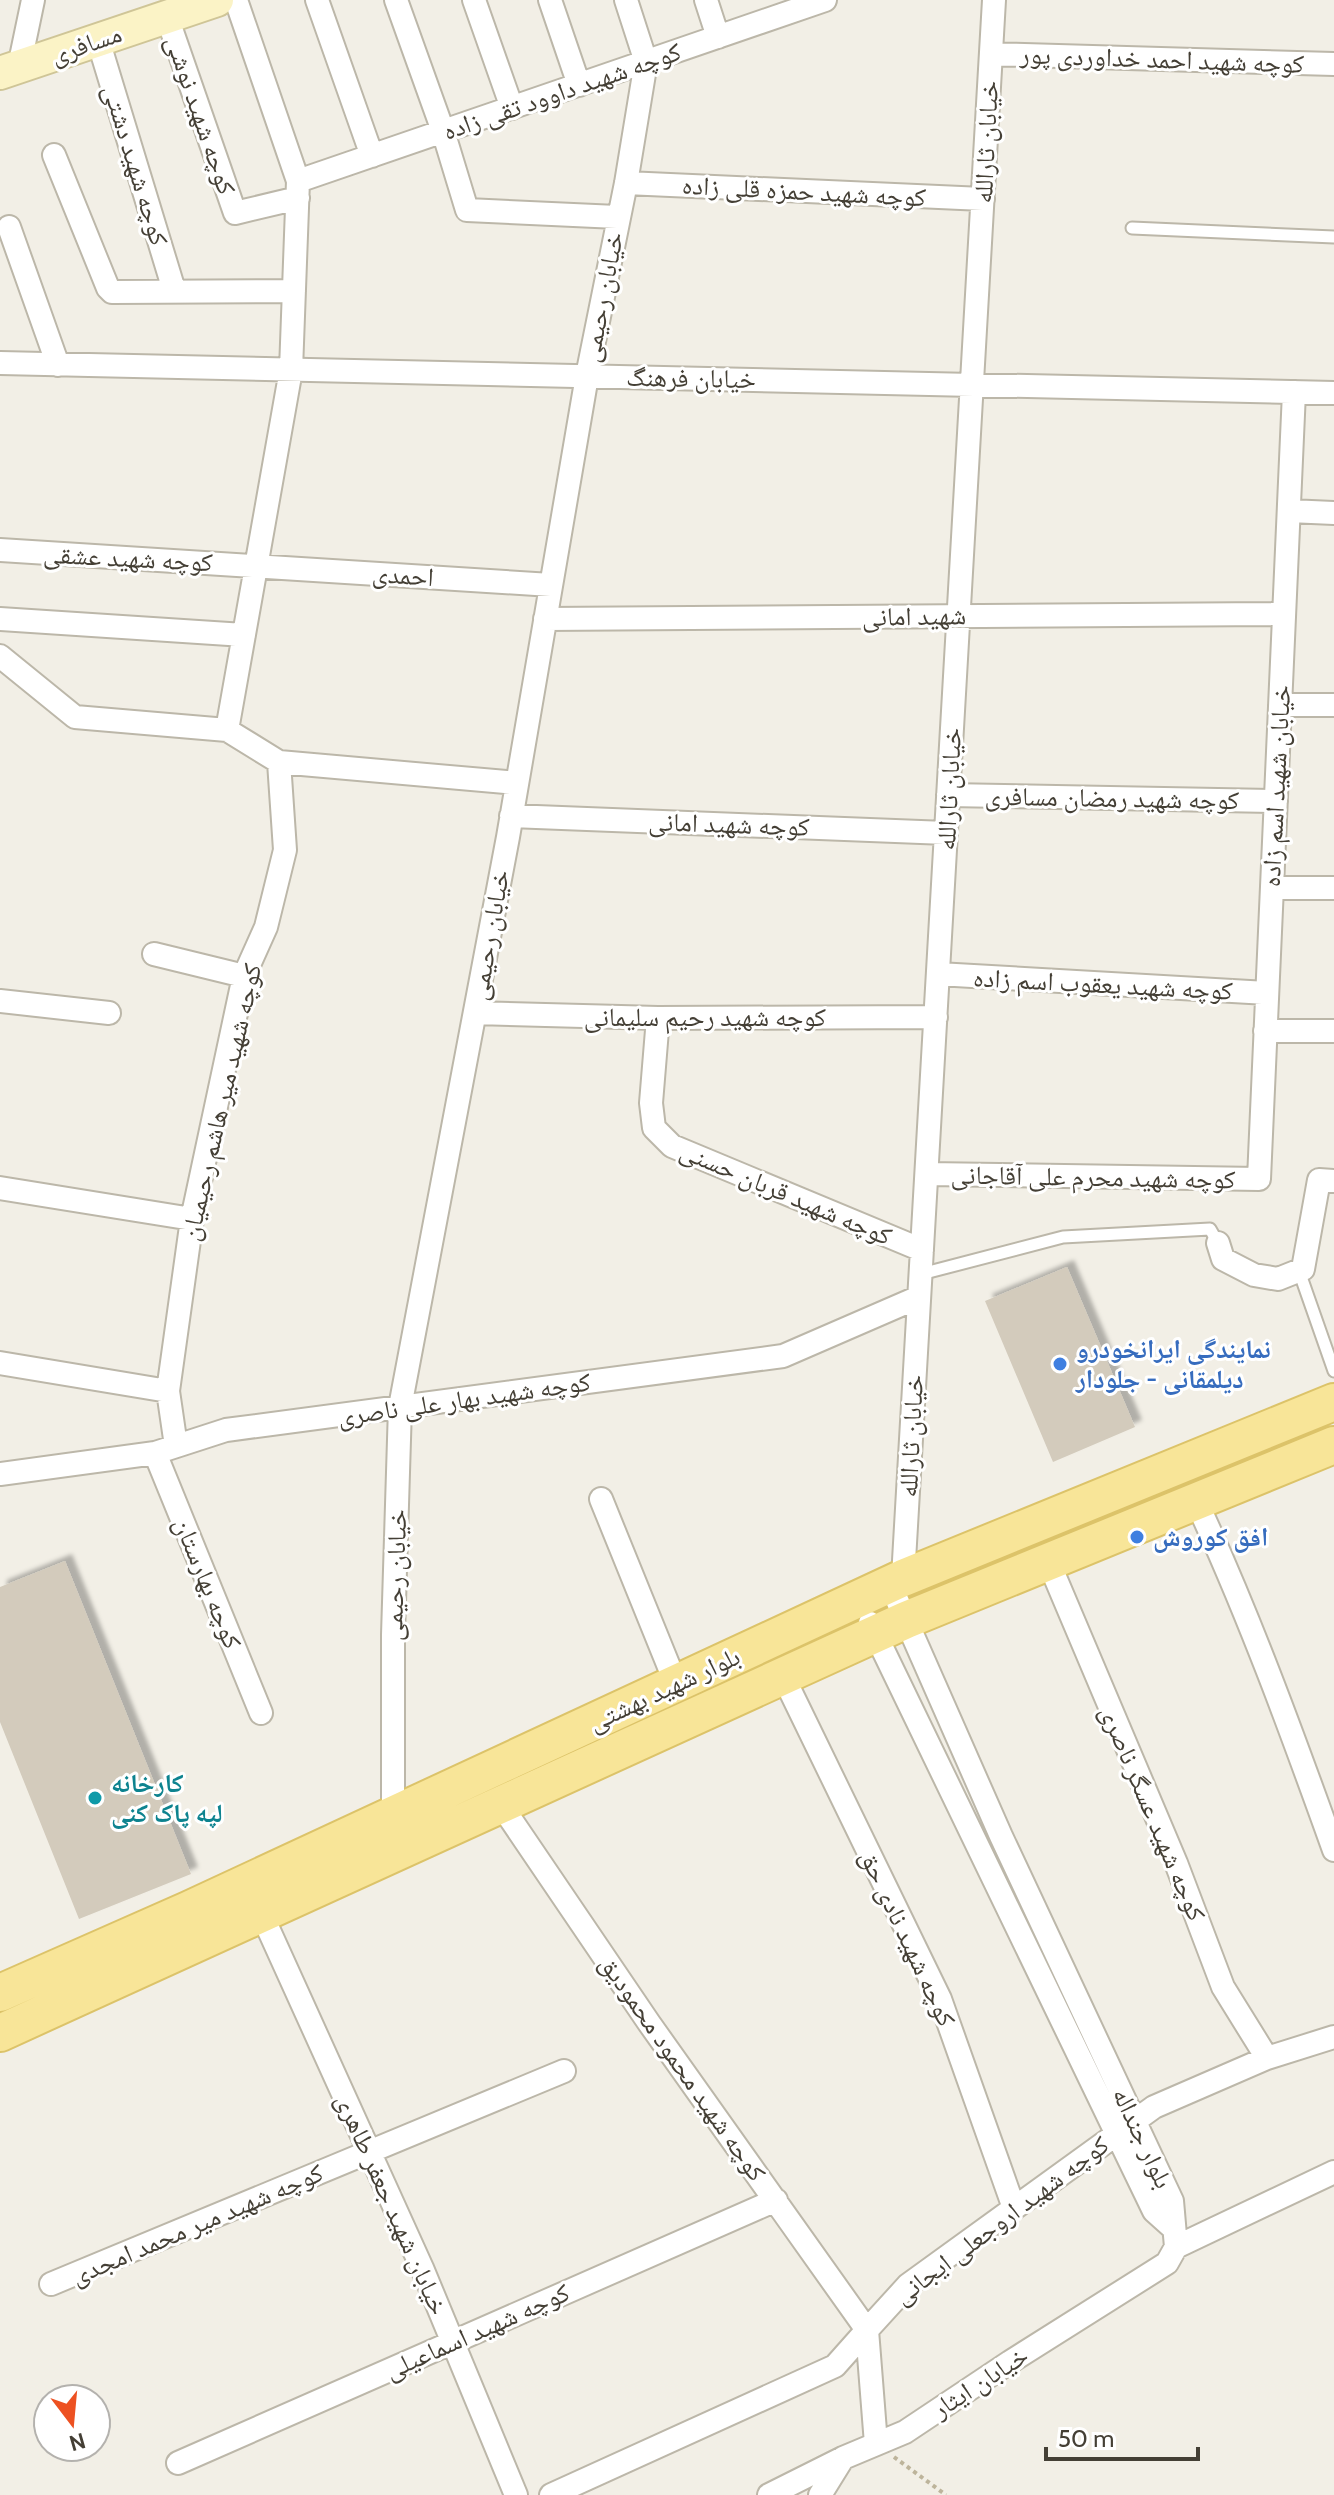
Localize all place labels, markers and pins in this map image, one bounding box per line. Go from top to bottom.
place label: نمایندگی ایرانخودرو دیلمقانی - جلودار [1075,1333,1271,1395]
marker: نمایندگی ایرانخودرو دیلمقانی - جلودار [1051,1355,1069,1373]
place label: افق کوروش [1153,1521,1268,1553]
marker: افق کوروش [1128,1528,1146,1546]
place label: کارخانه لپه پاک کنی [111,1767,223,1829]
marker: کارخانه لپه پاک کنی [86,1789,104,1807]

